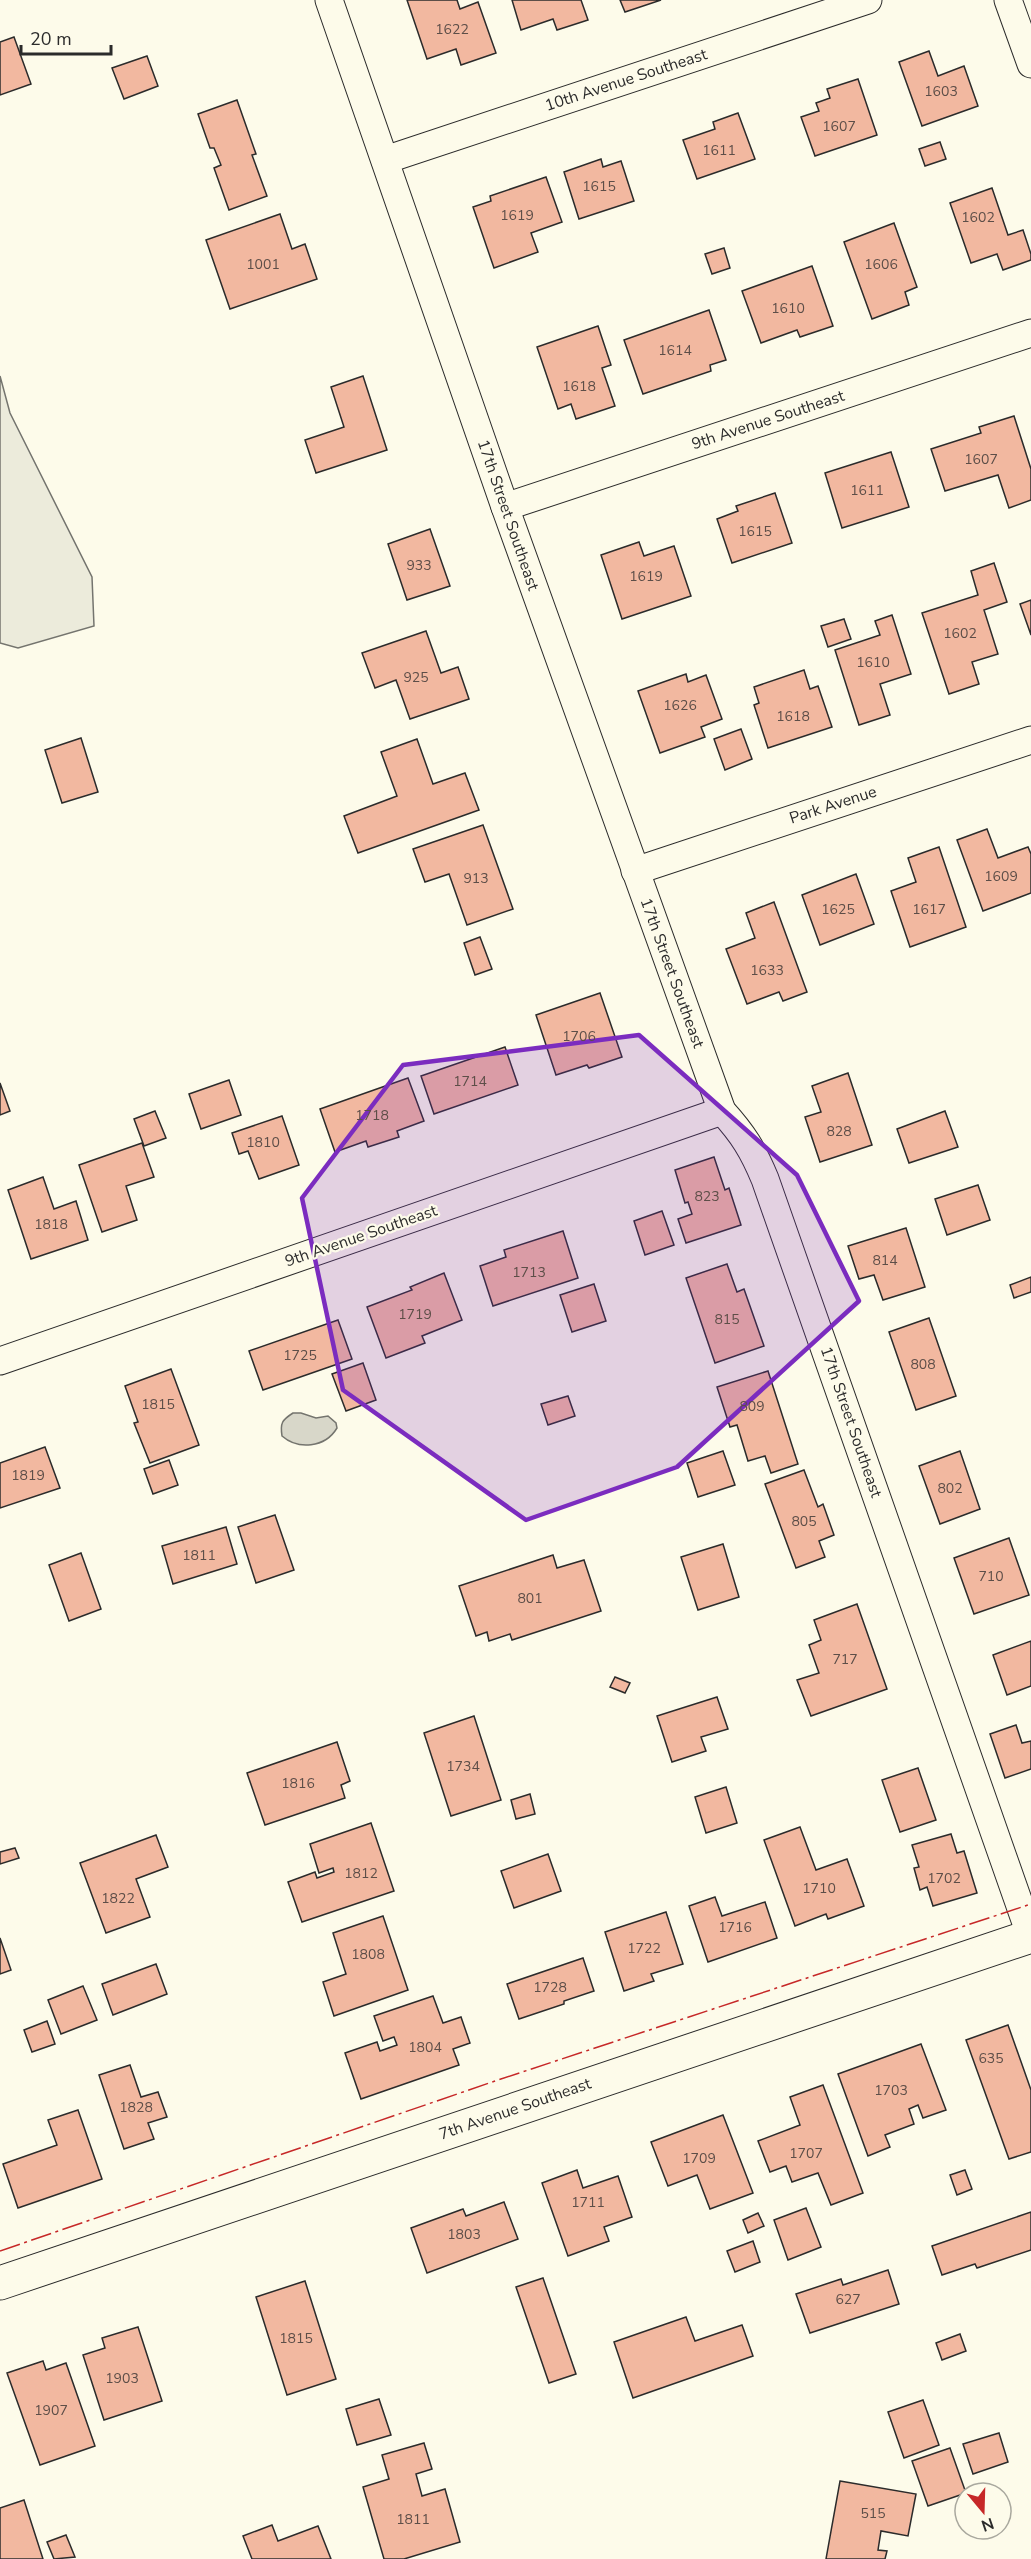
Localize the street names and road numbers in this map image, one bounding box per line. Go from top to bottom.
street label: 10th Avenue Southeast [542,43,710,117]
street label: 9th Avenue Southeast [689,385,848,455]
street label: 17th Street Southeast [472,437,544,594]
street label: Park Avenue [787,781,879,829]
street label: 17th Street Southeast [635,895,710,1052]
street label: 9th Avenue Southeast [282,1199,440,1272]
street label: 17th Street Southeast [815,1344,887,1501]
street label: 7th Avenue Southeast [436,2072,594,2145]

